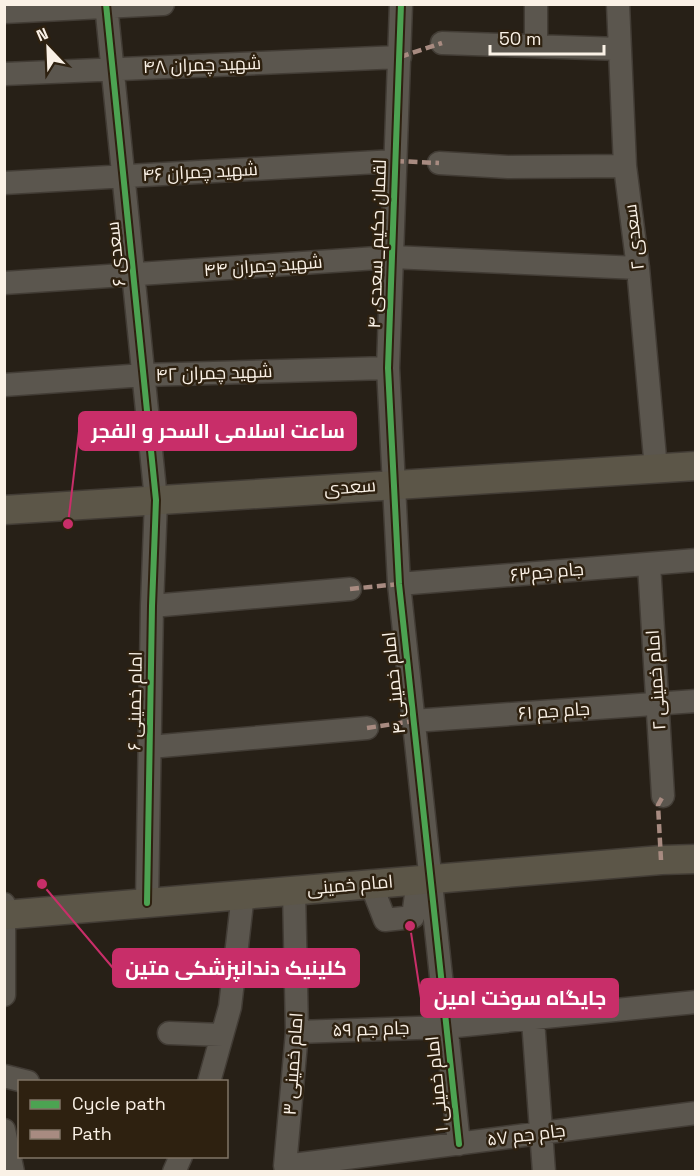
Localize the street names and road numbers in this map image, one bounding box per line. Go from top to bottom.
street label: شهید چمران ۴۸ [142,51,262,79]
street label: شهید چمران ۴۶ [142,157,258,187]
street label: لقمان حکیم_سعدی ۴ [362,159,392,329]
street label: سعدی ۲ [618,203,649,271]
street label: سعدی ۶ [101,220,130,288]
street label: شهید چمران ۴۴ [203,250,323,282]
street label: شهید چمران ۴۲ [155,359,273,387]
street label: سعدی [323,473,377,500]
street label: جام جم۶۳ [509,557,585,587]
street label: امام خمینی ۲ [641,629,671,731]
street label: امام خمینی ۴ [377,631,411,735]
street label: امام خمینی ۶ [122,651,148,751]
street label: جام جم ۶۱ [517,697,591,725]
street label: امام خمینی [306,869,394,901]
street label: امام خمینی ۳ [277,1012,309,1116]
street label: جام جم ۵۹ [332,1016,410,1042]
street label: امام خمینی ۱ [420,1035,454,1133]
street label: جام جم ۵۷ [485,1118,567,1152]

